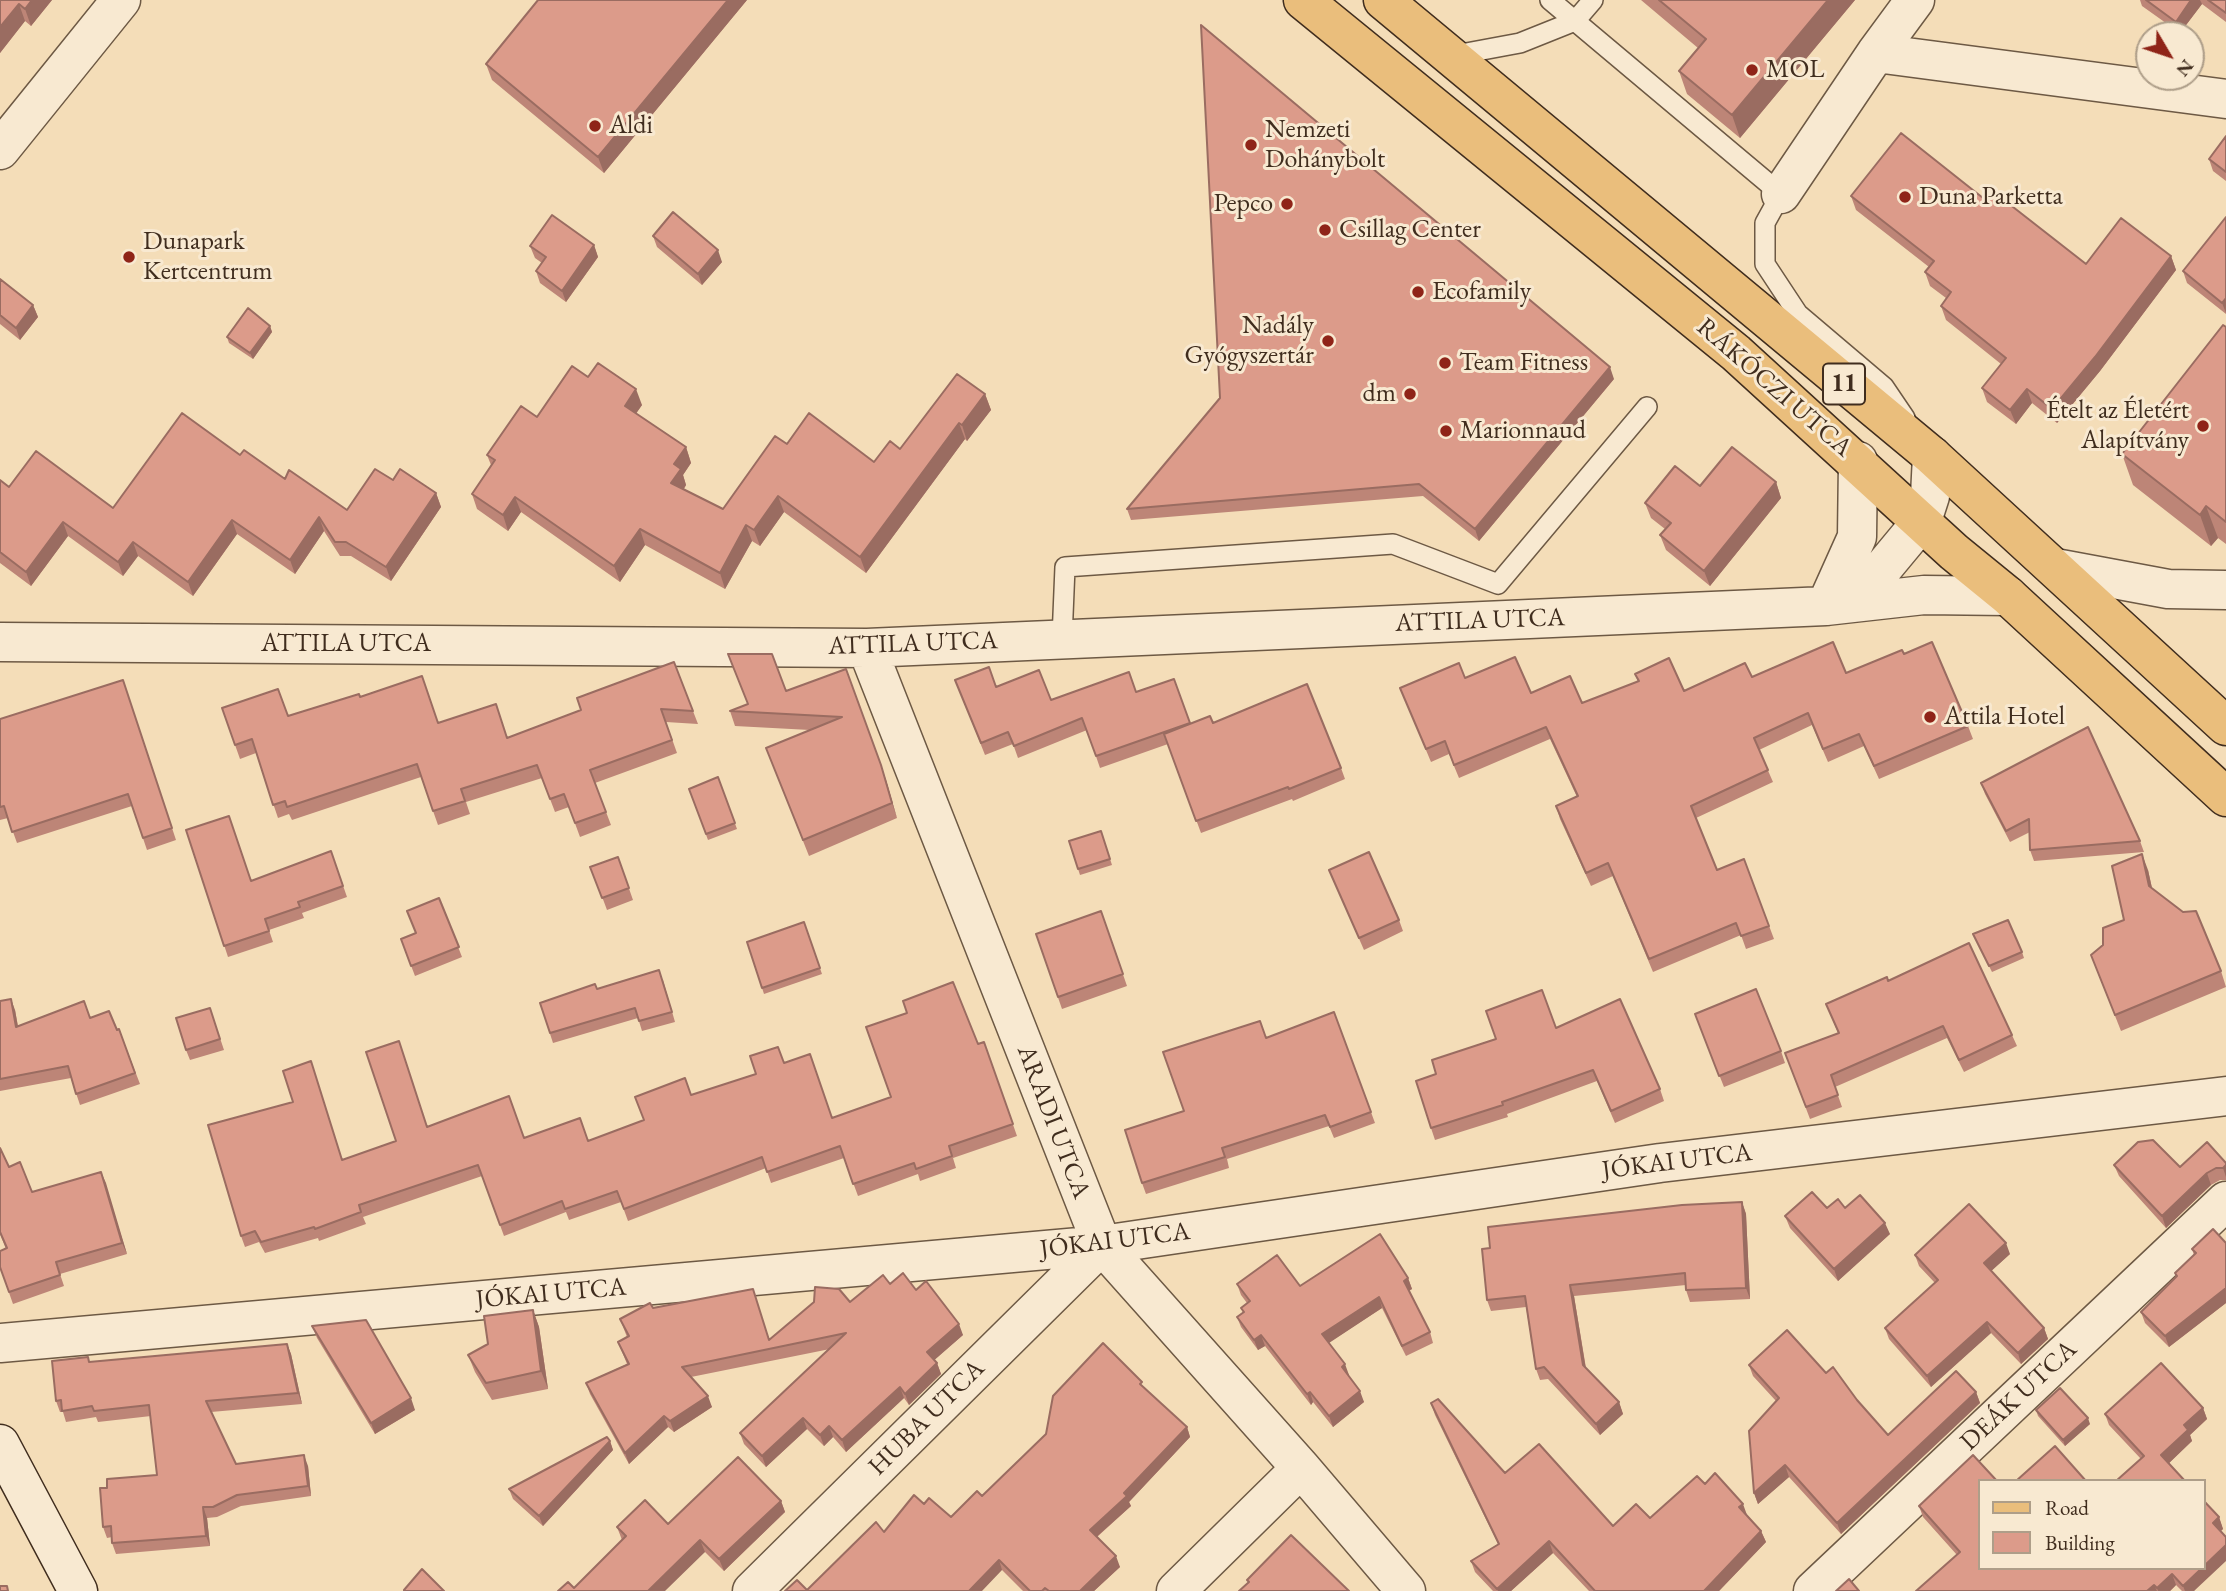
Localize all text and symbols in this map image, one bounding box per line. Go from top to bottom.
north arrow [2135,21,2205,91]
place label: MOL [1766,54,1824,86]
text: N [2171,54,2200,82]
marker: MOL [1744,62,1760,78]
place label: Aldi [609,110,653,142]
place label: Nemzeti Dohánybolt [1265,114,1385,176]
marker: Aldi [587,118,603,134]
marker: Nemzeti Dohánybolt [1243,137,1259,153]
place label: Duna Parketta [1919,181,2063,213]
place label: Pepco [1213,188,1273,220]
marker: Duna Parketta [1897,189,1913,205]
marker: Pepco [1279,196,1295,212]
place label: Csillag Center [1339,214,1481,246]
marker: Csillag Center [1317,222,1333,238]
place label: Dunapark Kertcentrum [143,226,272,288]
marker: Dunapark Kertcentrum [121,249,137,265]
place label: Ecofamily [1432,276,1531,308]
marker: Ecofamily [1410,284,1426,300]
place label: Nadály Gyógyszertár [1184,310,1314,372]
street label: RÁKÓCZI UTCA [1690,312,1858,464]
marker: Nadály Gyógyszertár [1320,333,1336,349]
place label: Team Fitness [1459,347,1588,379]
marker: Team Fitness [1437,355,1453,371]
road number: 11 [1823,363,1865,404]
place label: dm [1363,378,1396,410]
marker: dm [1402,386,1418,402]
place label: Ételt az Életért Alapítvány [2046,395,2189,457]
place label: Marionnaud [1460,415,1586,447]
marker: Ételt az Életért Alapítvány [2195,418,2211,434]
marker: Marionnaud [1438,423,1454,439]
street label: ATTILA UTCA [1394,602,1566,640]
street label: ATTILA UTCA [827,625,999,663]
street label: ATTILA UTCA [261,628,431,660]
place label: Attila Hotel [1944,701,2065,733]
marker: Attila Hotel [1922,709,1938,725]
street label: ARADI UTCA [1009,1041,1097,1203]
street label: JÓKAI UTCA [1600,1137,1754,1187]
street label: JÓKAI UTCA [1038,1216,1192,1266]
street label: JÓKAI UTCA [474,1272,628,1316]
street label: DEÁK UTCA [1954,1334,2084,1458]
street label: HUBA UTCA [862,1353,992,1483]
legend [1978,1479,2205,1570]
text: Road [2045,1494,2089,1521]
text: Building [2045,1529,2115,1556]

